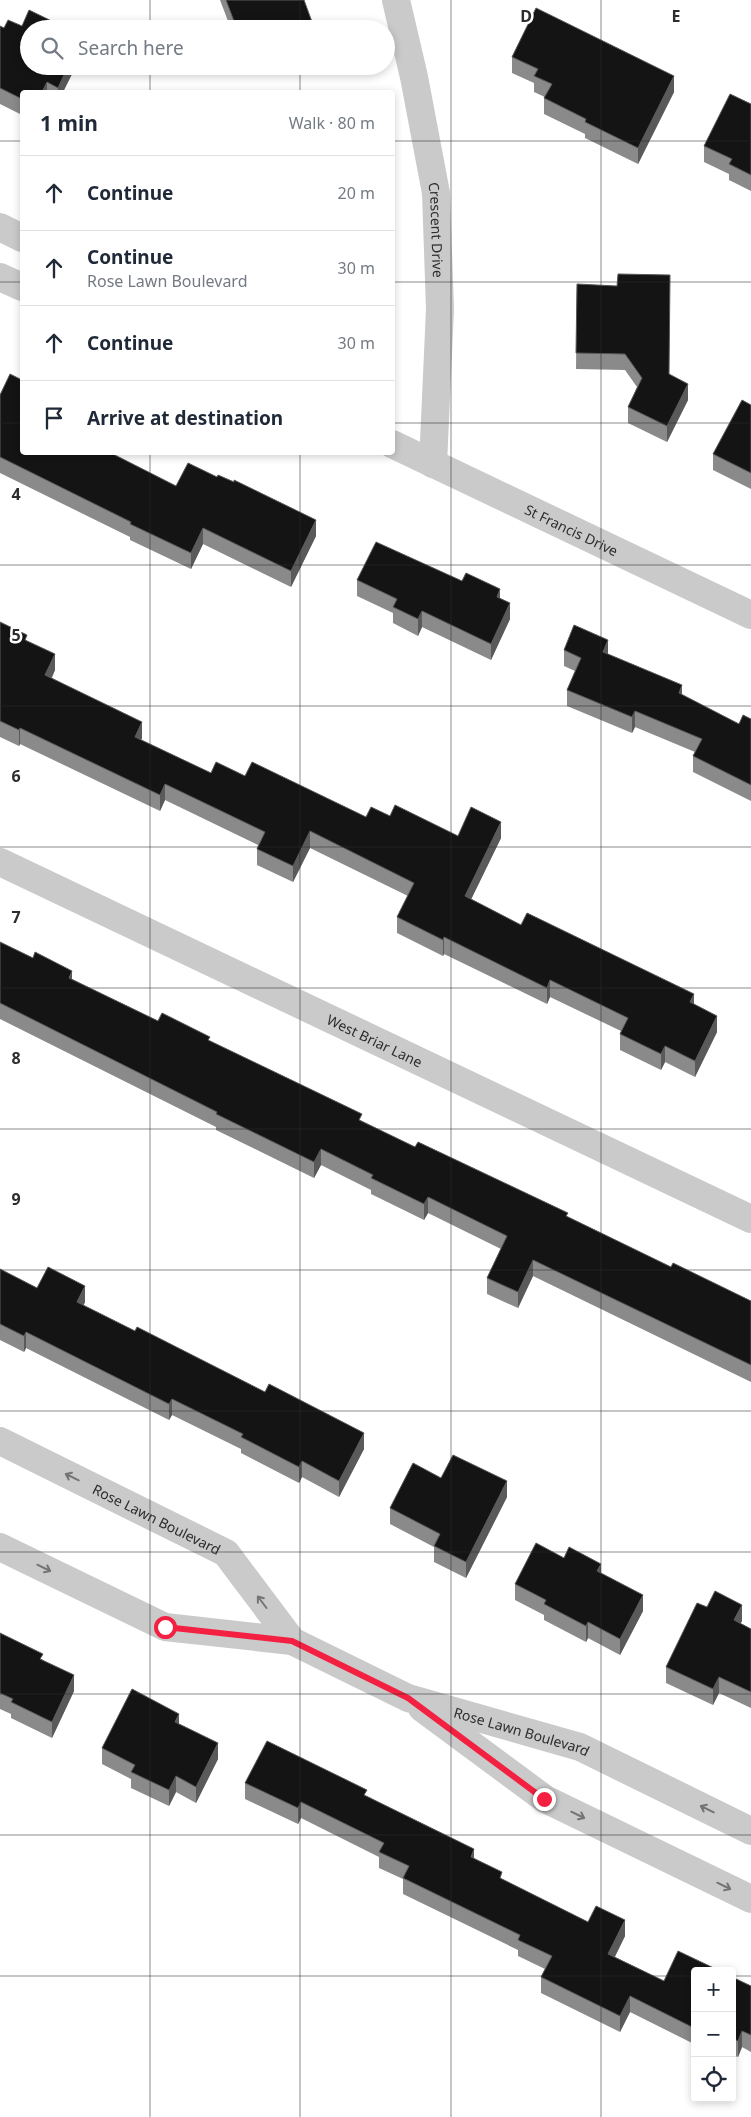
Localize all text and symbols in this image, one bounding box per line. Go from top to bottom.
text: D [520,5,532,27]
text: E [672,5,681,27]
search box [20,20,395,75]
icon: search [38,34,66,62]
text: Search here [78,35,184,61]
text: 1 min [40,109,98,137]
text: Walk · 80 m [289,112,375,134]
icon: ahead [40,179,68,207]
text: Continue [87,180,173,206]
street label: Crescent Drive [425,180,448,278]
text: 20 m [338,182,375,204]
text: Continue [87,244,173,270]
icon: ahead [40,254,68,282]
text: 30 m [338,257,375,279]
text: Rose Lawn Boulevard [87,270,248,292]
icon: ahead [40,329,68,357]
text: Continue [87,330,173,356]
text: 30 m [338,332,375,354]
icon: arrive [40,404,68,432]
text: Arrive at destination [87,405,283,431]
text: 4 [11,483,21,505]
street label: St Francis Drive [522,499,621,560]
text: 5 [11,624,21,646]
text: 6 [11,765,21,787]
text: 7 [11,906,21,928]
street label: West Briar Lane [324,1009,426,1071]
text: 8 [11,1047,21,1069]
text: 9 [11,1188,21,1210]
one-way arrow [65,1472,80,1481]
street label: Rose Lawn Boulevard [90,1479,224,1558]
one-way arrow [36,1564,51,1574]
one-way arrow [257,1596,268,1609]
route start [154,1616,177,1639]
street label: Rose Lawn Boulevard [452,1702,593,1760]
route end [533,1788,556,1811]
one-way arrow [700,1804,715,1813]
one-way arrow [570,1811,585,1820]
one-way arrow [716,1882,731,1891]
map controls [691,1967,736,2102]
button: + [691,1967,736,2012]
button: − [691,2012,736,2057]
button: locate [691,2057,736,2102]

